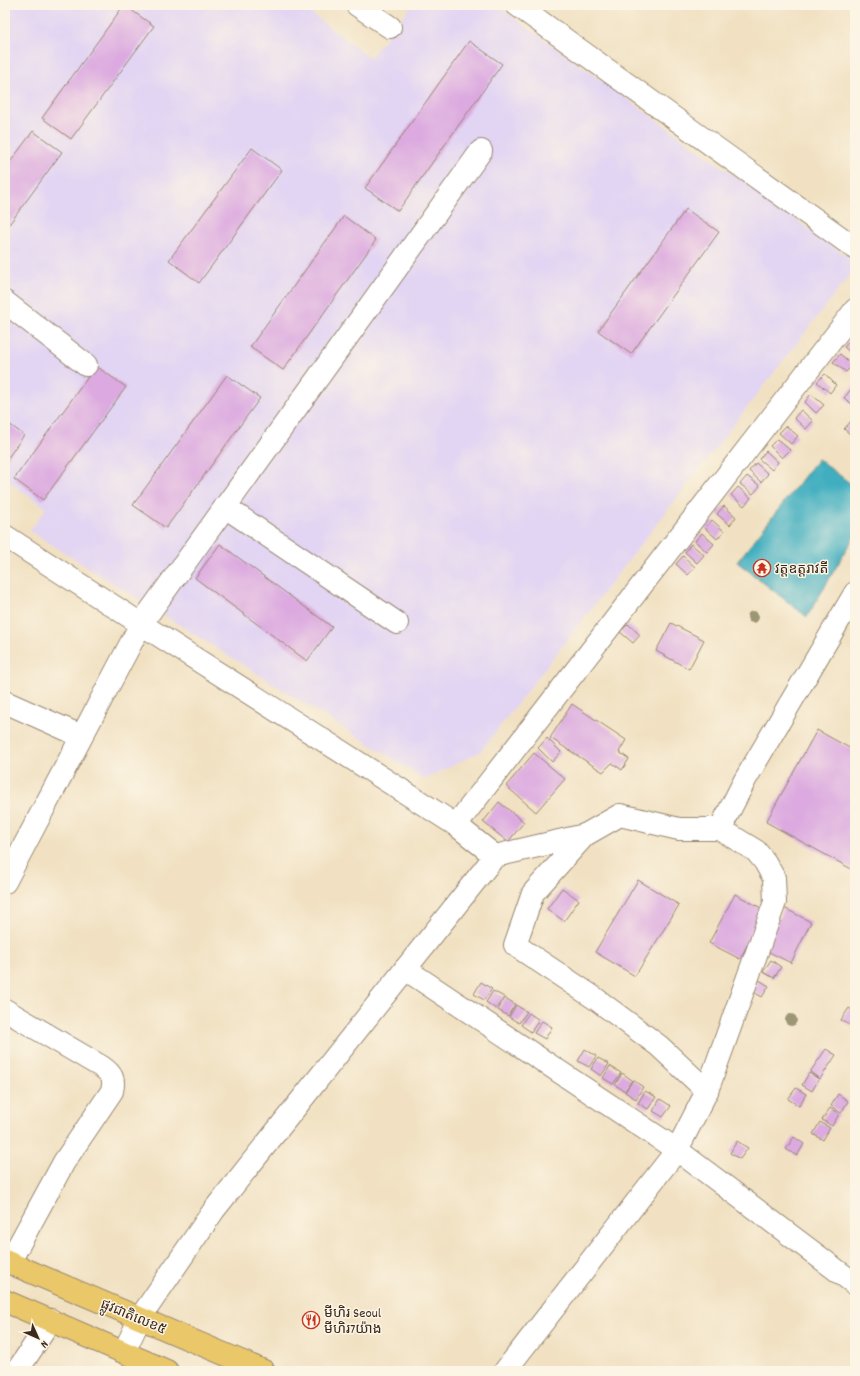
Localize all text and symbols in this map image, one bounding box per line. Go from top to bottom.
temple icon: វត្តឧត្តរាវតី [752,558,772,578]
place label: វត្តឧត្តរាវតី [775,560,828,580]
street label: ផ្លូវជាតិលេខ៥ [97,1295,169,1341]
place label: មីហិរ Seoul មីហិរ7យ៉ាង [324,1304,382,1340]
restaurant icon: មីហិរ Seoul មីហិរ7យ៉ាង [301,1310,321,1330]
north arrow [18,1318,58,1358]
text: N [36,1336,51,1352]

